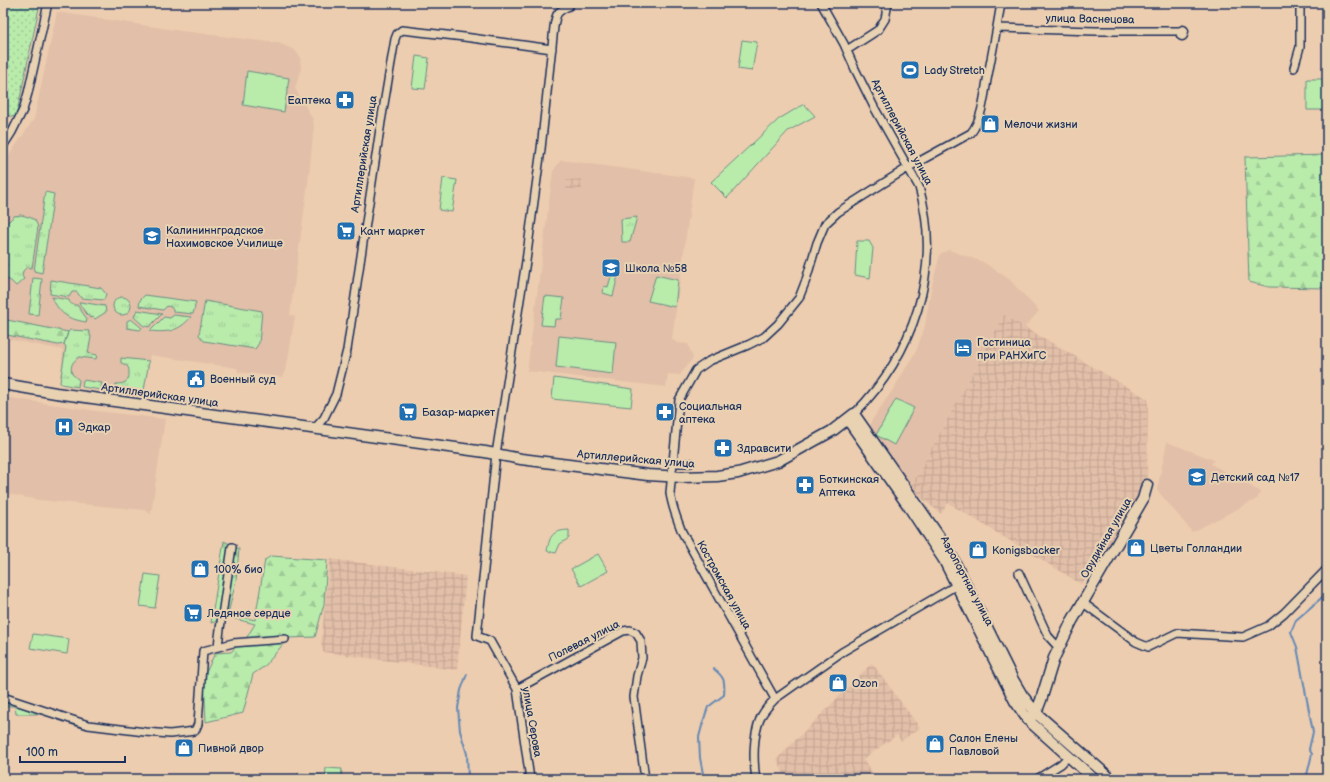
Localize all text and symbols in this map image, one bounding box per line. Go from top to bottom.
street label: улица Васнецова [1045,12,1135,26]
sports icon: Lady Stretch [899,59,921,81]
place label: Lady Stretch [924,64,985,77]
street label: Артиллерийская улица [868,76,936,188]
pharmacy icon: Еаптека [334,89,356,111]
place label: Еаптека [288,94,331,107]
street label: Артиллерийская улица [348,94,380,214]
shop icon: Мелочи жизни [979,113,1001,135]
place label: Мелочи жизни [1004,118,1078,131]
supermarket icon: Кант маркет [335,220,357,242]
place label: Калининнградское Нахимовское Училище [166,224,283,250]
school or university icon: Калининнградское Нахимовское Училище [141,225,163,247]
place label: Кант маркет [360,225,425,238]
school or university icon: Школа №58 [600,257,622,279]
place label: Школа №58 [625,262,687,275]
place label: Гостиница при РАНХиГС [977,336,1047,362]
hotel icon: Гостиница при РАНХиГС [952,337,974,359]
public building icon: Военный суд [185,368,207,390]
place label: Военный суд [210,373,276,386]
street label: Артиллерийская улица [100,380,220,410]
place label: Социальная аптека [679,400,742,426]
supermarket icon: Базар-маркет [397,401,419,423]
pharmacy icon: Социальная аптека [654,401,676,423]
place label: Базар-маркет [422,406,495,419]
hospital icon: Эдкар [53,416,75,438]
place label: Эдкар [78,421,111,434]
pharmacy icon: Здравсити [712,437,734,459]
place label: Здравсити [737,442,791,455]
street label: Артиллерийская улица [576,447,696,471]
school or university icon: Детский сад №17 [1186,466,1208,488]
place label: Детский сад №17 [1211,471,1300,484]
place label: Боткинская Аптека [818,473,879,499]
pharmacy icon: Боткинская Аптека [794,474,816,496]
street label: Орудийная улица [1078,495,1135,580]
street label: Аэропортная улица [937,533,996,629]
shop icon: Цветы Голландии [1125,537,1147,559]
street label: Костромская улица [694,538,754,632]
shop icon: Konigsbacker [967,539,989,561]
place label: Цветы Голландии [1150,542,1242,555]
place label: Konigsbacker [992,544,1061,557]
shop icon: 100% био [189,558,211,580]
place label: 100% био [214,563,263,576]
supermarket icon: Ледяное сердце [182,602,204,624]
place label: Ледяное сердце [206,607,291,620]
street label: Полевая улица [546,617,622,665]
shop icon: Ozon [827,672,849,694]
place label: Ozon [852,677,878,690]
street label: улица Серова [519,686,545,759]
place label: Салон Елены Павловой [949,732,1018,758]
shop icon: Салон Елены Павловой [924,733,946,755]
shop icon: Пивной двор [173,737,195,759]
scale bar [20,738,125,764]
place label: Пивной двор [198,742,265,755]
text: 100 m [26,745,58,760]

